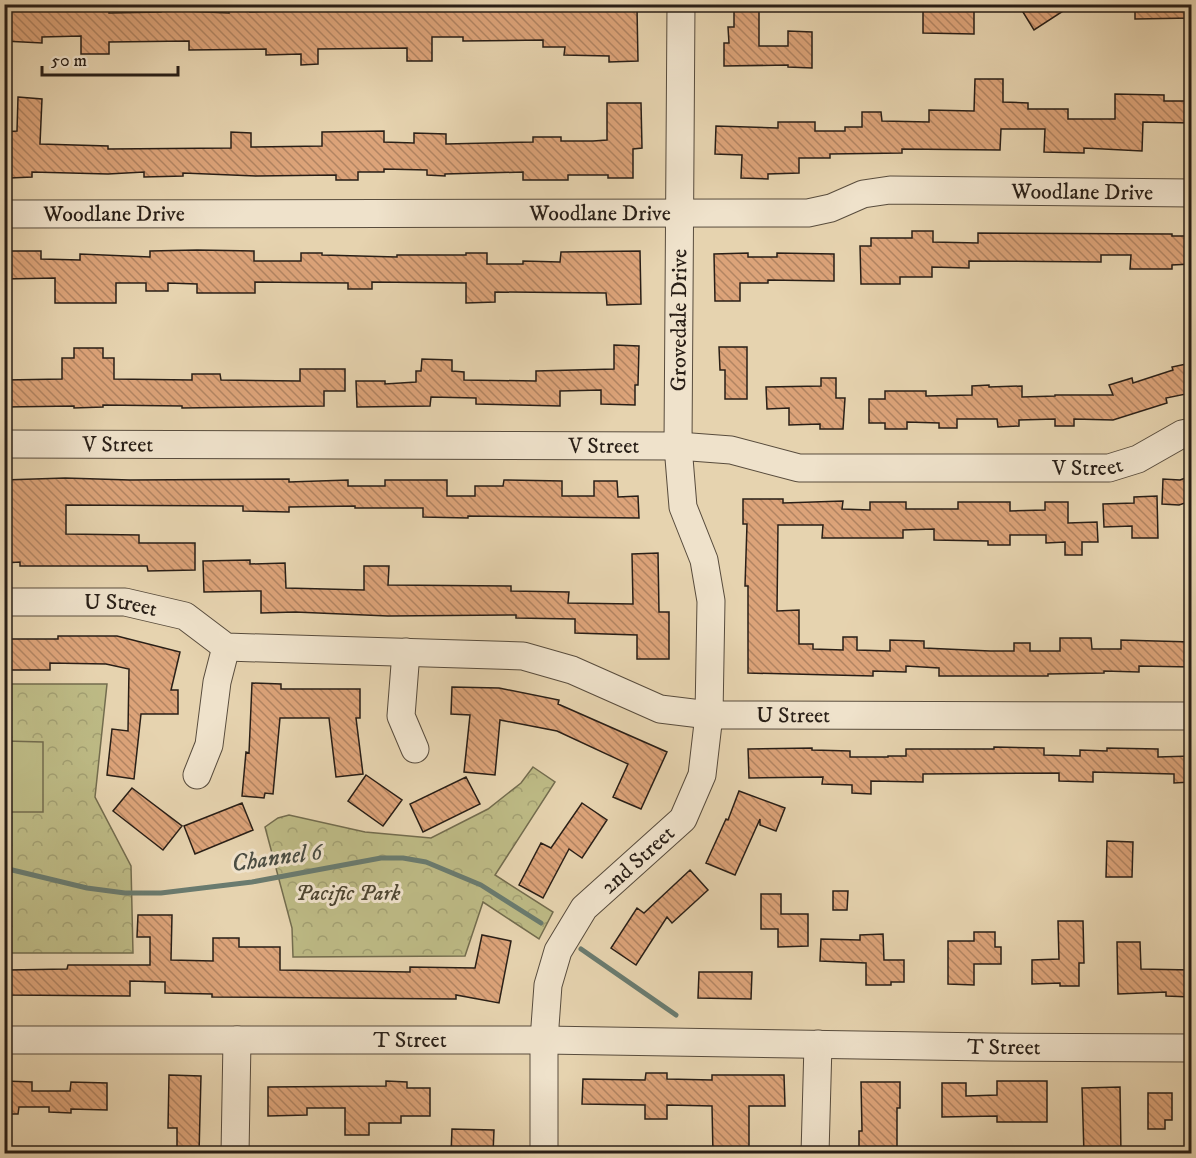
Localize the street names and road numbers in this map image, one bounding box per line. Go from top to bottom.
street label: Woodlane Drive [1010,178,1153,206]
street label: Woodlane Drive [42,200,185,227]
street label: Woodlane Drive [528,200,671,227]
street label: Grovedale Drive [665,249,693,392]
street label: V Street [82,431,153,458]
street label: V Street [568,432,639,459]
street label: V Street [1051,451,1126,482]
street label: U Street [84,589,160,623]
street label: U Street [756,702,830,729]
street label: 2nd Street [595,820,680,900]
street label: T Street [373,1027,447,1054]
street label: T Street [967,1033,1041,1061]

